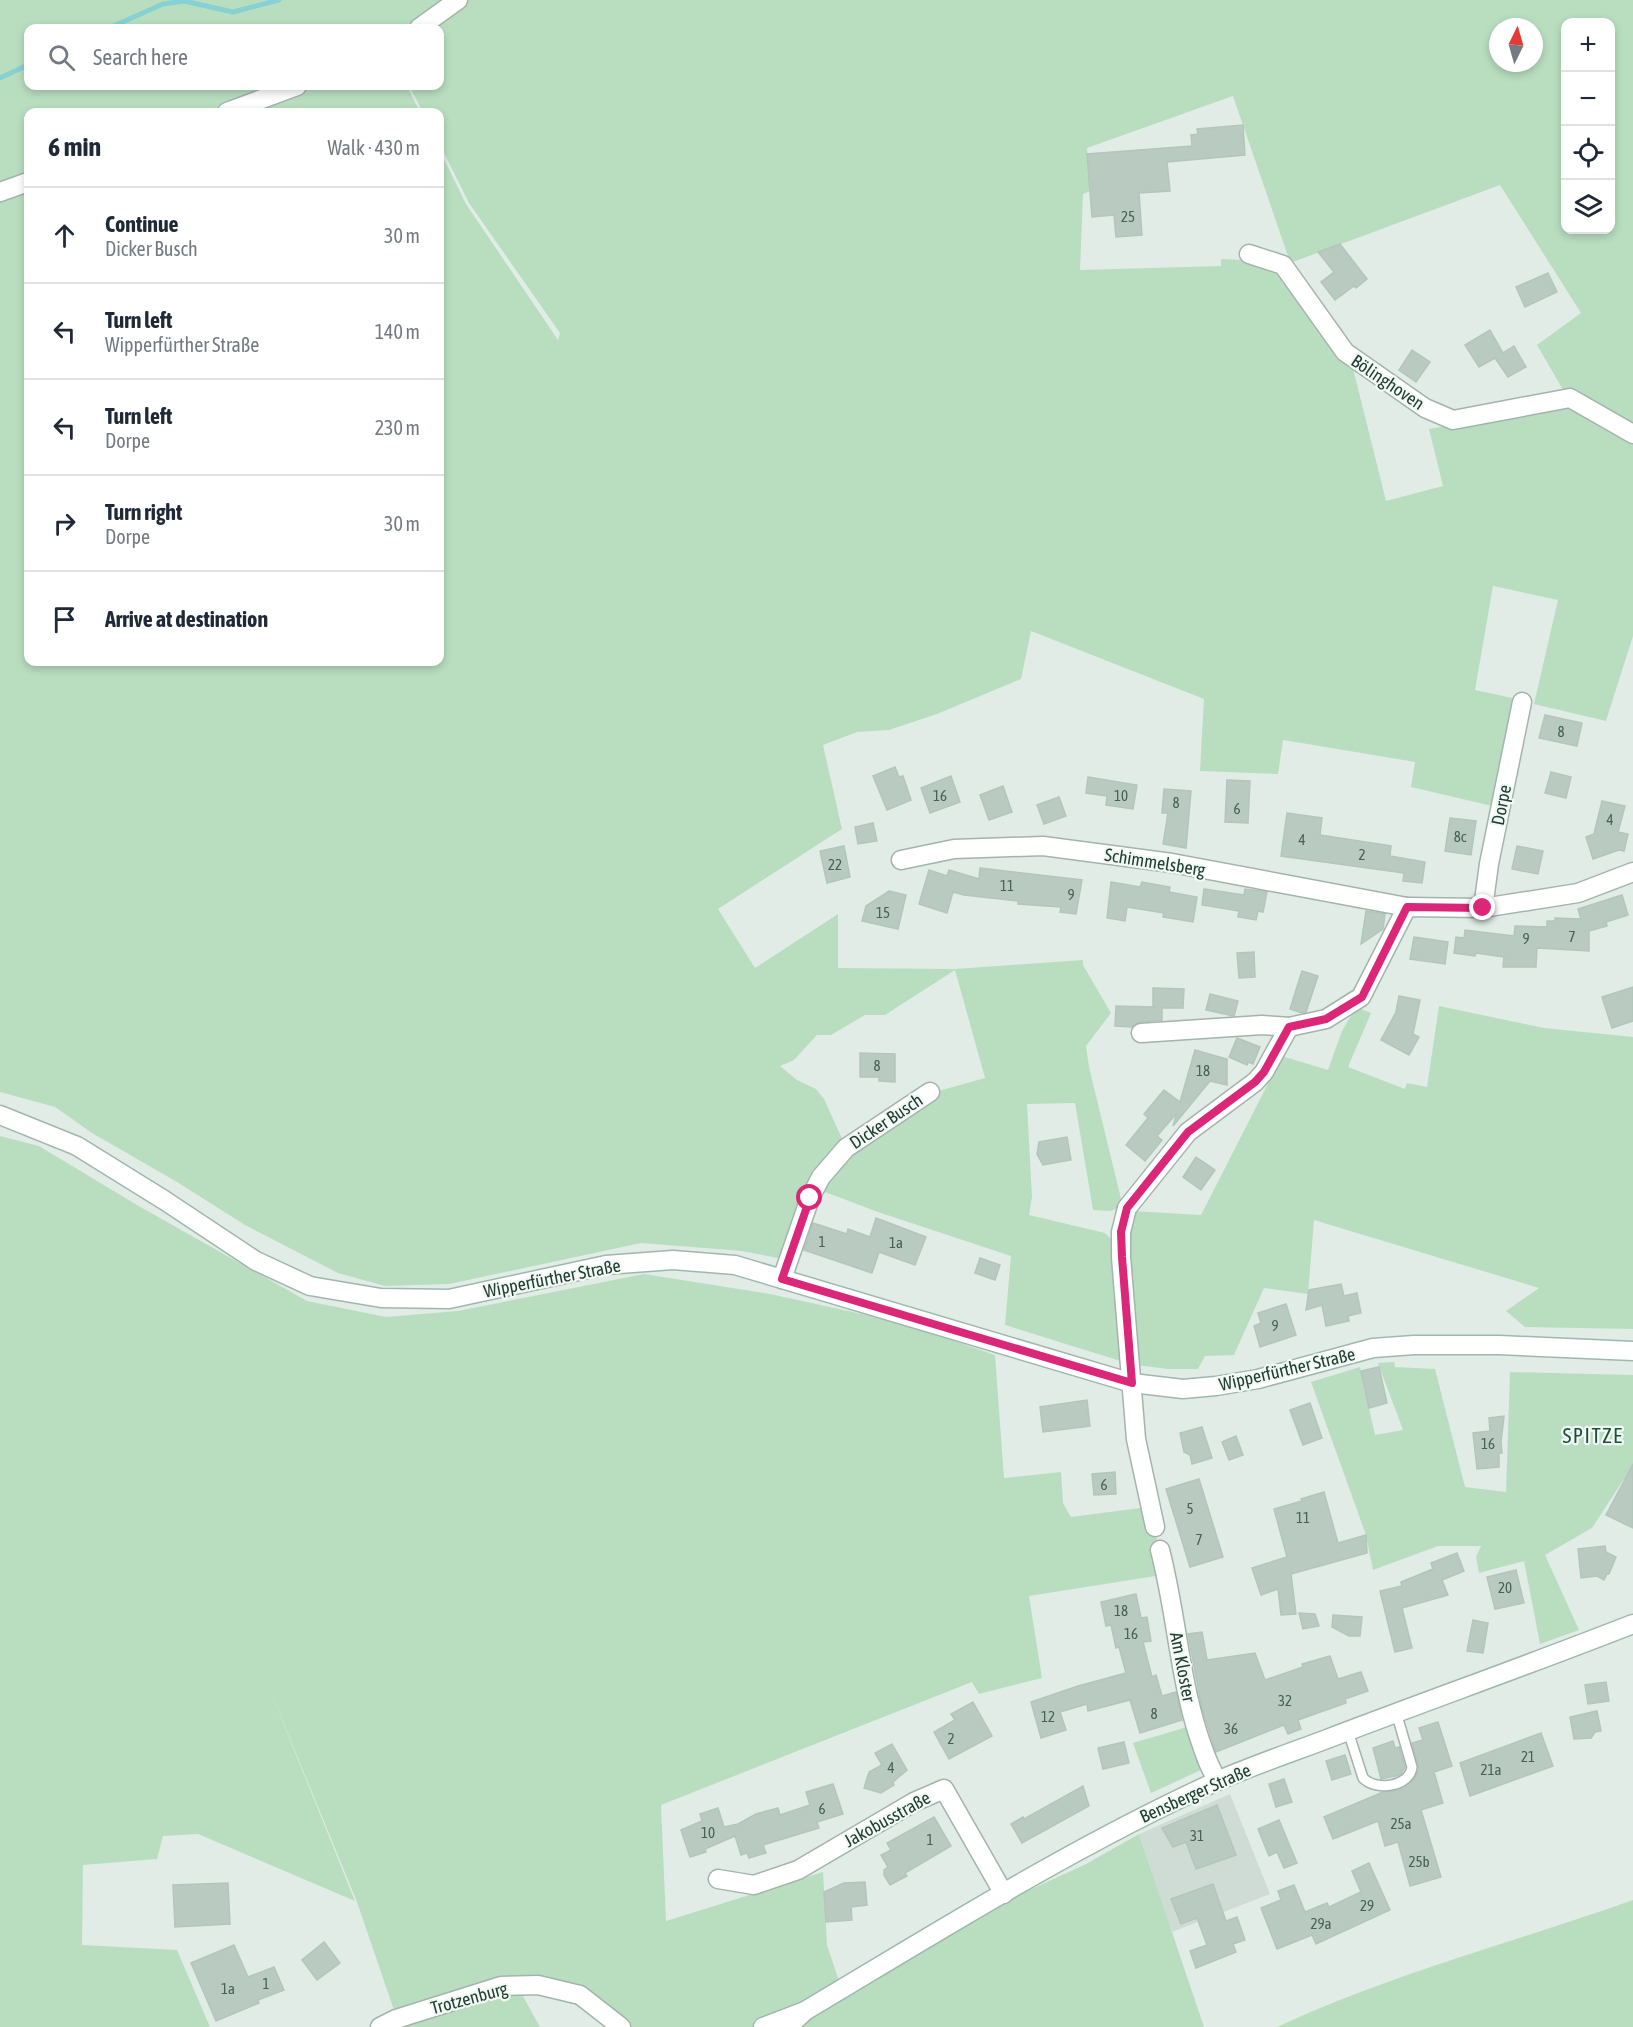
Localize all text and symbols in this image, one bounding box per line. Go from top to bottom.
north arrow [1489,18,1543,72]
map controls [1561,18,1615,234]
button: + [1561,18,1615,72]
search box [24,24,444,90]
icon: search [45,41,78,74]
text: Search here [93,44,188,70]
button: − [1561,72,1615,126]
button: locate [1561,126,1615,180]
text: 6 min [48,132,101,162]
text: Walk · 430 m [328,136,420,159]
button: layers [1561,180,1615,234]
house number: 25 [1121,208,1135,225]
text: Continue [105,211,179,237]
icon: ahead [48,219,81,252]
text: 30 m [384,224,420,247]
text: Dicker Busch [105,237,198,260]
text: Turn left [105,307,172,333]
icon: left [48,315,81,348]
text: 140 m [375,320,420,343]
text: Wipperfürther Straße [105,333,259,356]
street label: Bölinghoven [1348,350,1428,414]
text: Turn left [105,403,172,429]
icon: left [48,411,81,444]
text: 230 m [375,416,420,439]
text: Dorpe [105,429,150,452]
text: Turn right [105,499,182,525]
icon: right [48,507,81,540]
text: 30 m [384,512,420,535]
text: Dorpe [105,525,150,548]
icon: arrive [48,603,81,636]
text: Arrive at destination [105,606,268,632]
house number: 8 [1557,723,1565,740]
street label: Dorpe [1487,783,1515,827]
house number: 16 [933,787,947,804]
house number: 10 [1114,787,1128,804]
house number: 8 [1172,794,1180,811]
house number: 6 [1233,800,1241,817]
house number: 4 [1606,811,1614,828]
house number: 8c [1454,828,1467,845]
house number: 4 [1298,831,1306,848]
street label: Schimmelsberg [1103,844,1207,880]
house number: 2 [1358,846,1366,863]
house number: 22 [828,856,842,873]
house number: 11 [1000,877,1014,894]
house number: 9 [1067,886,1075,903]
route end [1469,894,1495,920]
house number: 15 [876,904,890,921]
house number: 7 [1568,928,1576,945]
house number: 9 [1522,930,1530,947]
house number: 8 [873,1057,881,1074]
house number: 18 [1196,1062,1210,1079]
street label: Dicker Busch [846,1089,926,1153]
route start [796,1184,822,1210]
house number: 1 [818,1233,826,1250]
house number: 1a [889,1234,903,1251]
street label: Wipperfürther Straße [482,1254,622,1302]
house number: 9 [1271,1317,1279,1334]
street label: Wipperfürther Straße [1217,1343,1357,1395]
district label: SPITZE [1562,1423,1624,1447]
house number: 16 [1481,1435,1495,1452]
house number: 6 [1100,1476,1108,1493]
house number: 5 [1186,1500,1194,1517]
house number: 11 [1296,1509,1310,1526]
house number: 7 [1195,1531,1203,1548]
house number: 20 [1498,1579,1512,1596]
house number: 18 [1114,1602,1128,1619]
house number: 16 [1124,1625,1138,1642]
street label: Am Kloster [1166,1630,1200,1705]
house number: 32 [1278,1692,1292,1709]
house number: 8 [1150,1705,1158,1722]
house number: 12 [1041,1708,1055,1725]
house number: 36 [1224,1720,1238,1737]
house number: 2 [947,1730,955,1747]
house number: 21 [1521,1748,1535,1765]
house number: 4 [887,1759,895,1776]
street label: Bensberger Straße [1136,1759,1254,1827]
house number: 21a [1480,1761,1502,1778]
street label: Jakobusstraße [840,1787,934,1851]
house number: 6 [818,1800,826,1817]
house number: 25a [1390,1815,1412,1832]
house number: 10 [701,1824,715,1841]
house number: 31 [1190,1827,1204,1844]
house number: 1 [926,1831,934,1848]
house number: 25b [1408,1853,1430,1870]
house number: 29 [1360,1897,1374,1914]
house number: 29a [1310,1915,1332,1932]
house number: 1 [262,1975,270,1992]
street label: Trotzenburg [428,1978,510,2018]
house number: 1a [221,1980,235,1997]

